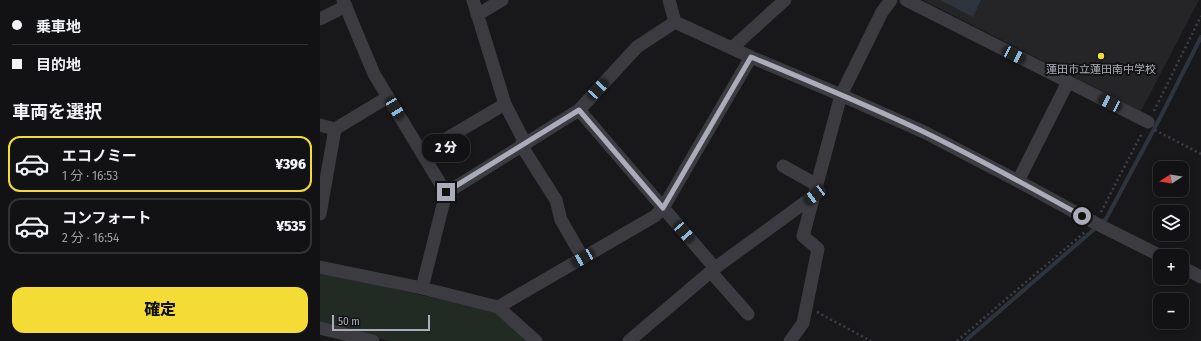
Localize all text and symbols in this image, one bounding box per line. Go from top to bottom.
text: 乗車地 [36,18,81,36]
car [1001,44,1027,66]
marker: 蓮田市立蓮田南中学校 [1096,51,1106,61]
text: 目的地 [36,56,81,74]
place label: 蓮田市立蓮田南中学校 [1046,63,1156,76]
car [585,76,611,102]
car [1097,92,1123,114]
car [384,95,406,121]
text: 車両を選択 [12,101,102,123]
callout: 2 分 [422,134,470,162]
text: 2 分 [435,140,457,155]
icon: car [14,146,50,182]
text: エコノミー [62,147,137,165]
text: ¥396 [275,155,306,173]
north arrow [1153,161,1189,197]
map controls [1153,161,1189,329]
text: 1 分 · 16:53 [62,168,118,183]
route end [437,183,455,201]
car [802,183,828,207]
button: layers [1153,205,1189,241]
route start [1073,207,1091,225]
icon: car [14,208,50,244]
text: コンフォート [62,209,152,227]
text: ¥535 [276,217,306,235]
car [672,219,696,245]
text: 2 分 · 16:54 [62,230,119,245]
car [570,247,596,269]
button: + [1153,249,1189,285]
button: 確定 [12,287,308,333]
button: − [1153,293,1189,329]
scale bar [332,313,430,332]
text: 50 m [338,315,360,328]

